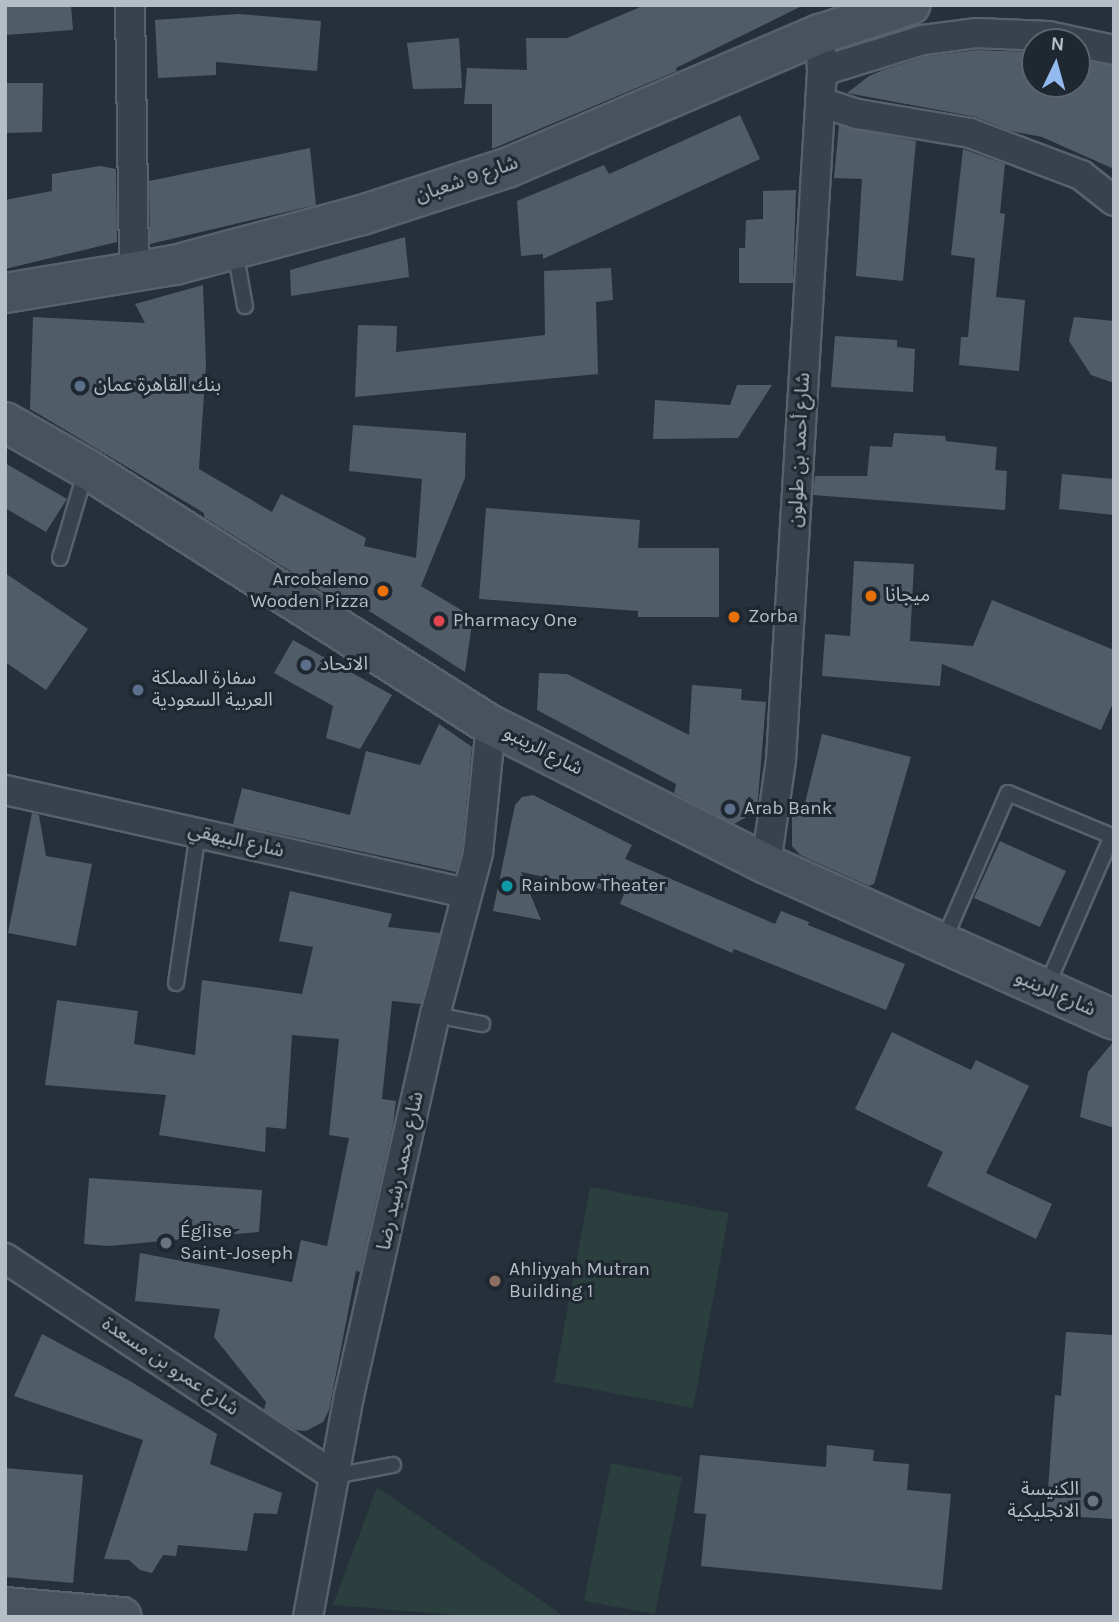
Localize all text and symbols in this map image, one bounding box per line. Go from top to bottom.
north arrow [1021,28,1091,98]
text: N [1050,33,1065,56]
street label: شارع 9 شعبان [413,152,521,208]
street label: شارع أحمد بن طولون [785,372,815,528]
place label: بنك القاهرة عمان [94,375,221,397]
marker: بنك القاهرة عمان [72,378,88,394]
place label: Arcobaleno Wooden Pizza [250,569,369,613]
marker: Arcobaleno Wooden Pizza [375,583,391,599]
place label: ميجانا [885,585,930,607]
marker: ميجانا [863,588,879,604]
place label: Zorba [748,606,798,628]
marker: Zorba [726,609,742,625]
place label: Pharmacy One [453,610,577,632]
marker: Pharmacy One [431,613,447,629]
place label: الاتحاد [320,654,368,676]
marker: الاتحاد [298,657,314,673]
place label: سفارة المملكة العربية السعودية [152,668,273,712]
marker: سفارة المملكة العربية السعودية [130,682,146,698]
street label: شارع الرينبو [500,721,586,781]
place label: Arab Bank [744,798,832,820]
marker: Arab Bank [722,801,738,817]
street label: شارع البيهقي [186,819,286,863]
place label: Rainbow Theater [521,875,665,897]
marker: Rainbow Theater [499,878,515,894]
street label: شارع الرينبو [1011,966,1099,1022]
street label: شارع محمد رشيد رضا [373,1090,429,1252]
place label: Église Saint-Joseph [180,1221,293,1265]
marker: Église Saint-Joseph [158,1235,174,1251]
place label: Ahliyyah Mutran Building 1 [509,1259,650,1303]
marker: Ahliyyah Mutran Building 1 [487,1273,503,1289]
street label: شارع عمرو بن مسعدة [97,1313,243,1421]
place label: الكنيسة الانجليكية [1007,1479,1079,1523]
marker: الكنيسة الانجليكية [1085,1493,1101,1509]

